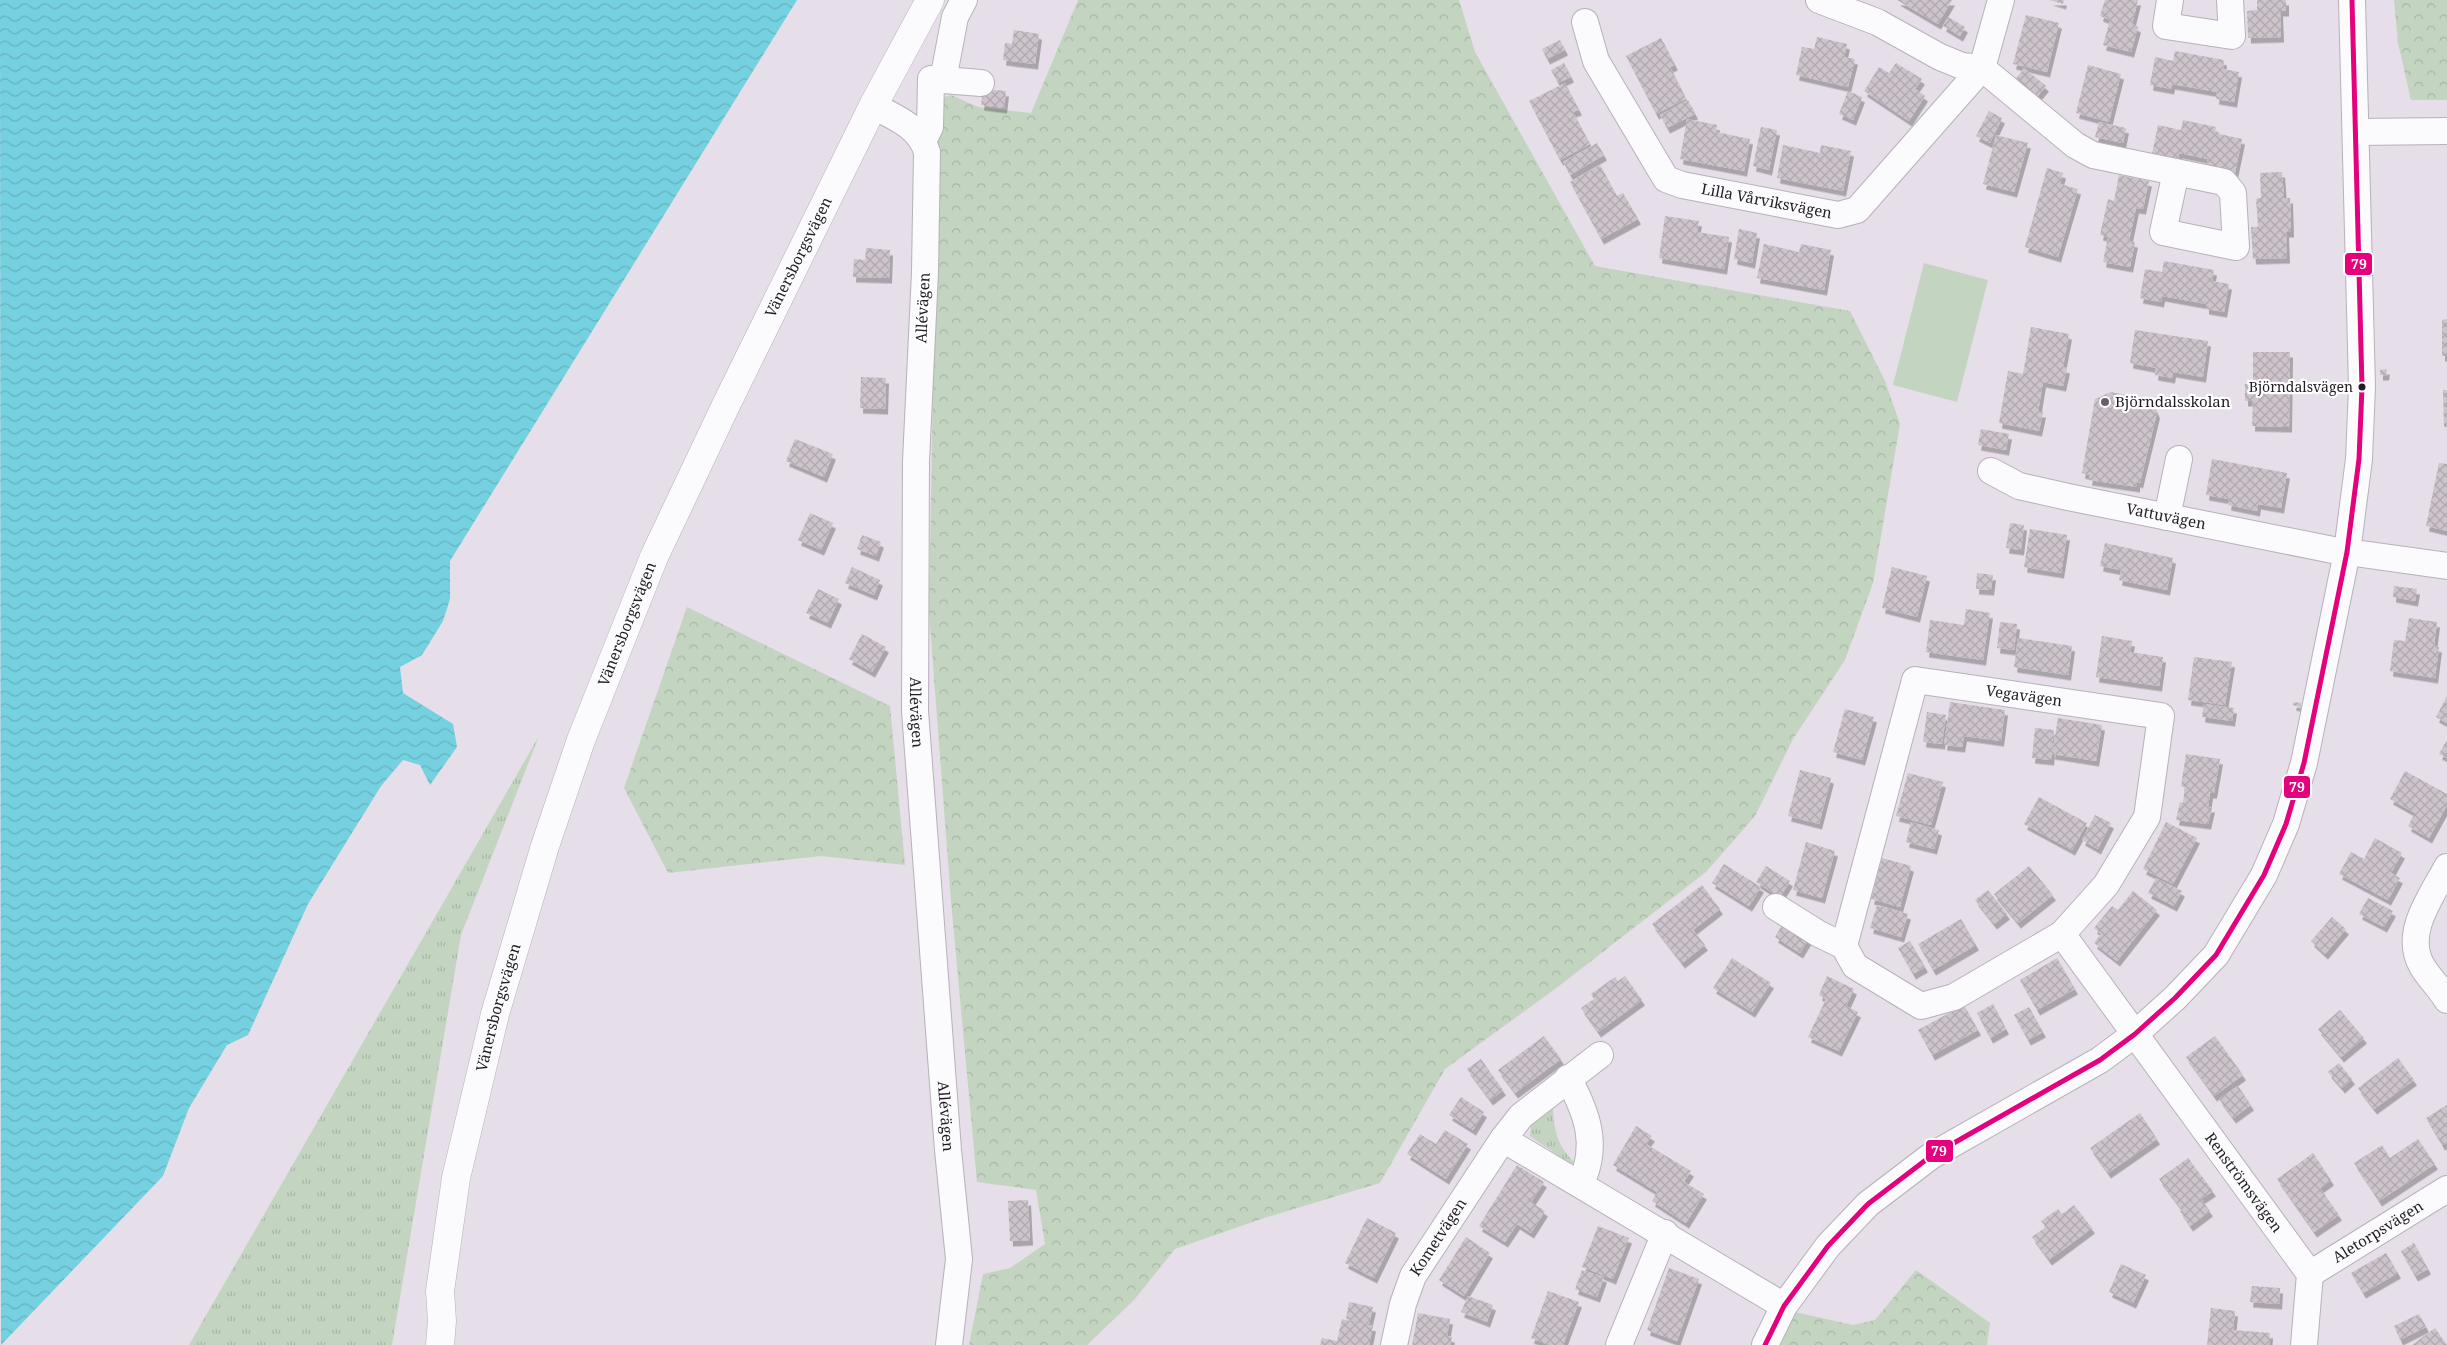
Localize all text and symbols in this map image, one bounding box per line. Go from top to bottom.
street label: Lilla Vårviksvägen [1700,178,1834,223]
street label: Vänersborgsvägen [760,193,836,320]
line badge: 79 [2344,252,2373,276]
text: 79 [2351,254,2367,273]
street label: Allévägen [910,272,934,344]
place label: Björndalsvägen [2249,377,2353,396]
marker: Björndalsvägen [2357,382,2367,392]
place label: Björndalsskolan [2115,391,2231,411]
marker: Björndalsskolan [2099,396,2111,408]
street label: Vattuvägen [2125,498,2208,533]
street label: Vänersborgsvägen [593,558,660,689]
street label: Allévägen [906,677,929,749]
street label: Vegavägen [1985,680,2064,710]
line badge: 79 [2283,775,2311,799]
text: 79 [2289,777,2305,796]
street label: Vänersborgsvägen [471,940,525,1073]
street label: Allévägen [934,1080,959,1153]
street label: Renströmsvägen [2201,1128,2288,1237]
line badge: 79 [1925,1139,1954,1163]
text: 79 [1931,1141,1947,1160]
street label: Kometvägen [1405,1194,1471,1280]
street label: Aletorpsvägen [2328,1195,2427,1267]

